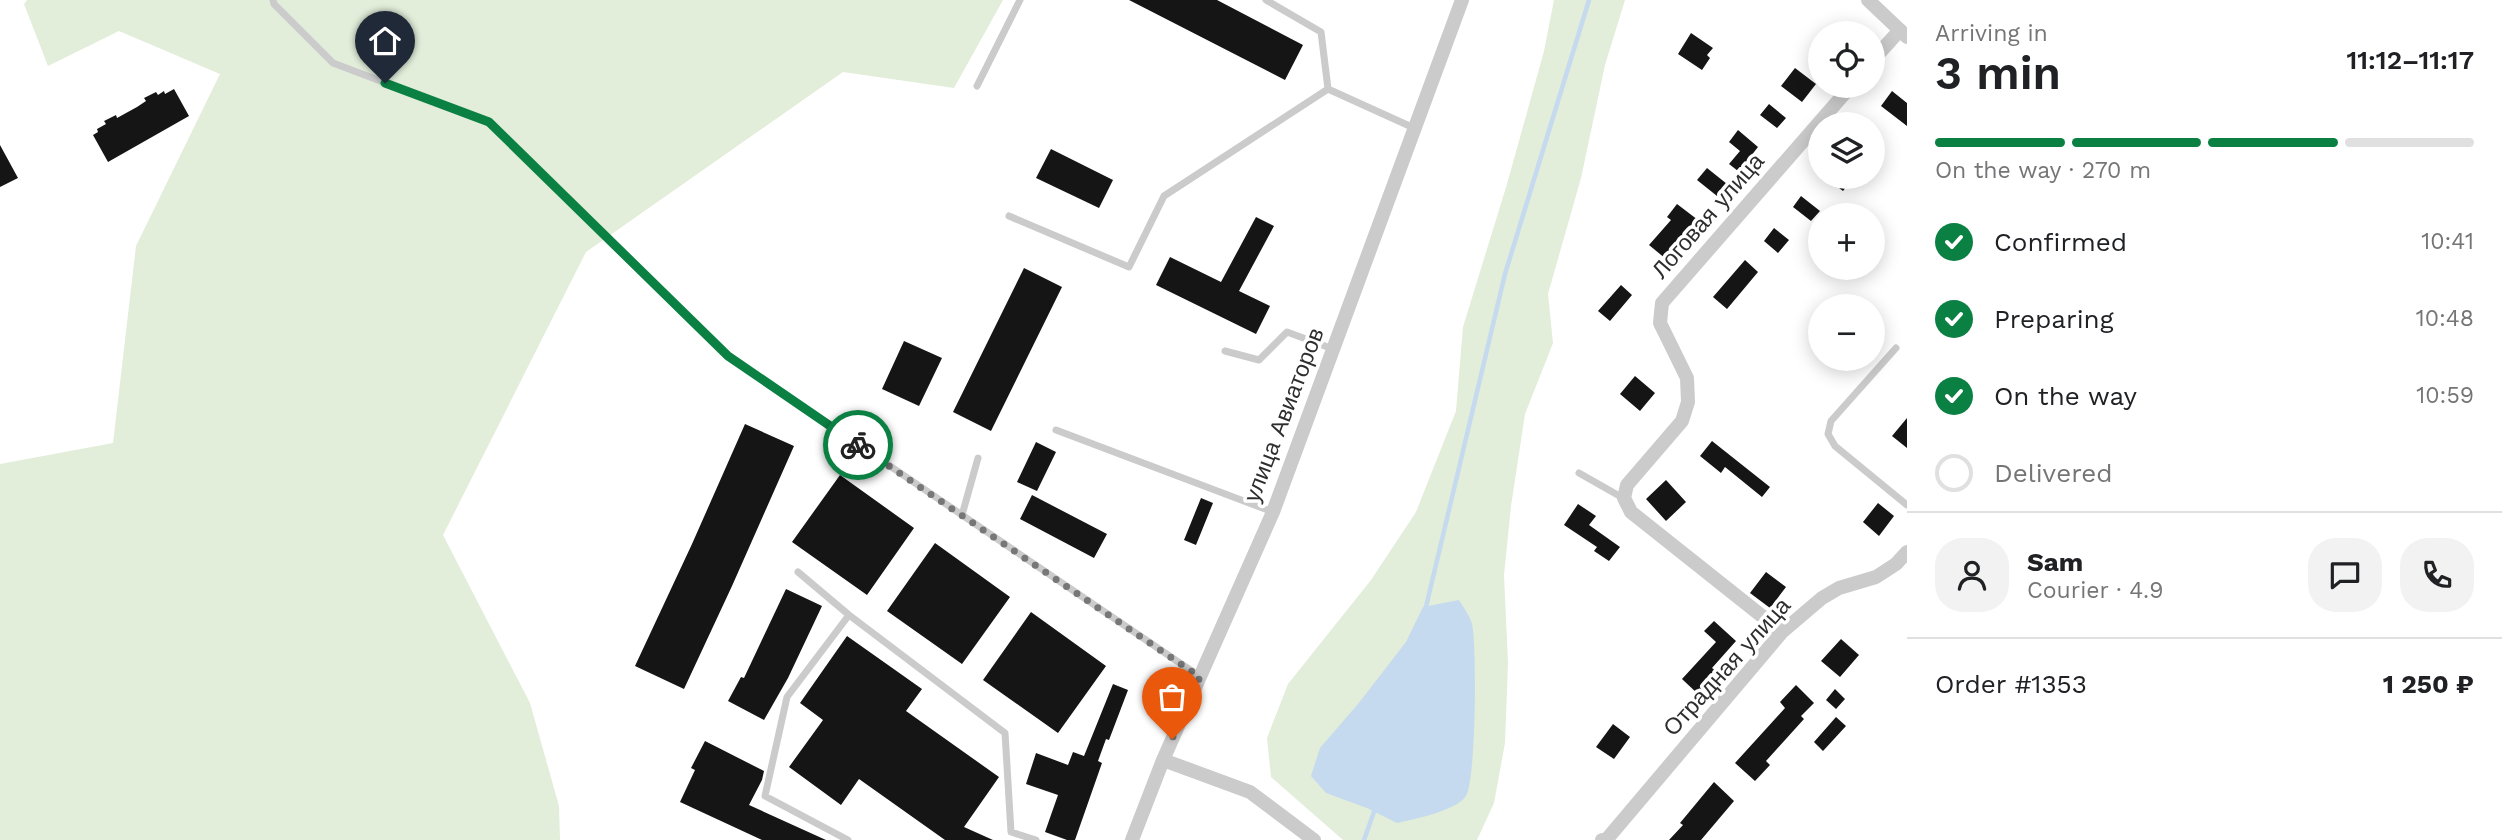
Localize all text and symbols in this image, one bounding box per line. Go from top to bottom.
pin [355,11,415,83]
text: Arriving in [1935,20,2048,47]
map controls [1808,21,1885,371]
button: locate [1808,21,1885,98]
icon: home [366,22,404,60]
text: 11:12–11:17 [2346,45,2474,75]
text: 3 min [1935,46,2061,100]
button: layers [1808,112,1885,189]
street label: Логовая улица [1646,148,1770,284]
text: On the way · 270 m [1935,157,2151,184]
button: + [1808,203,1885,280]
icon: check [1935,223,1973,261]
text: Confirmed [1994,227,2127,257]
text: 10:41 [2421,228,2474,255]
button: − [1808,294,1885,371]
icon: check [1935,300,1973,338]
text: Preparing [1994,304,2114,334]
text: 10:48 [2416,305,2474,332]
street label: улица Авиаторов [1238,324,1330,506]
icon: check [1935,377,1973,415]
text: On the way [1994,381,2137,411]
text: 10:59 [2416,382,2474,409]
courier [823,410,893,480]
icon: bike [839,426,877,464]
text: Delivered [1994,458,2113,488]
button: person [1935,538,2009,612]
button: chat [2308,538,2382,612]
button: phone [2400,538,2474,612]
text: Sam [2027,547,2083,577]
text: Courier · 4.9 [2027,577,2163,604]
street label: Отрадная улица [1658,592,1796,742]
pin [1142,667,1202,739]
text: Order #1353 [1935,669,2087,699]
text: 1 250 ₽ [2383,669,2474,699]
icon: bag [1153,678,1191,716]

